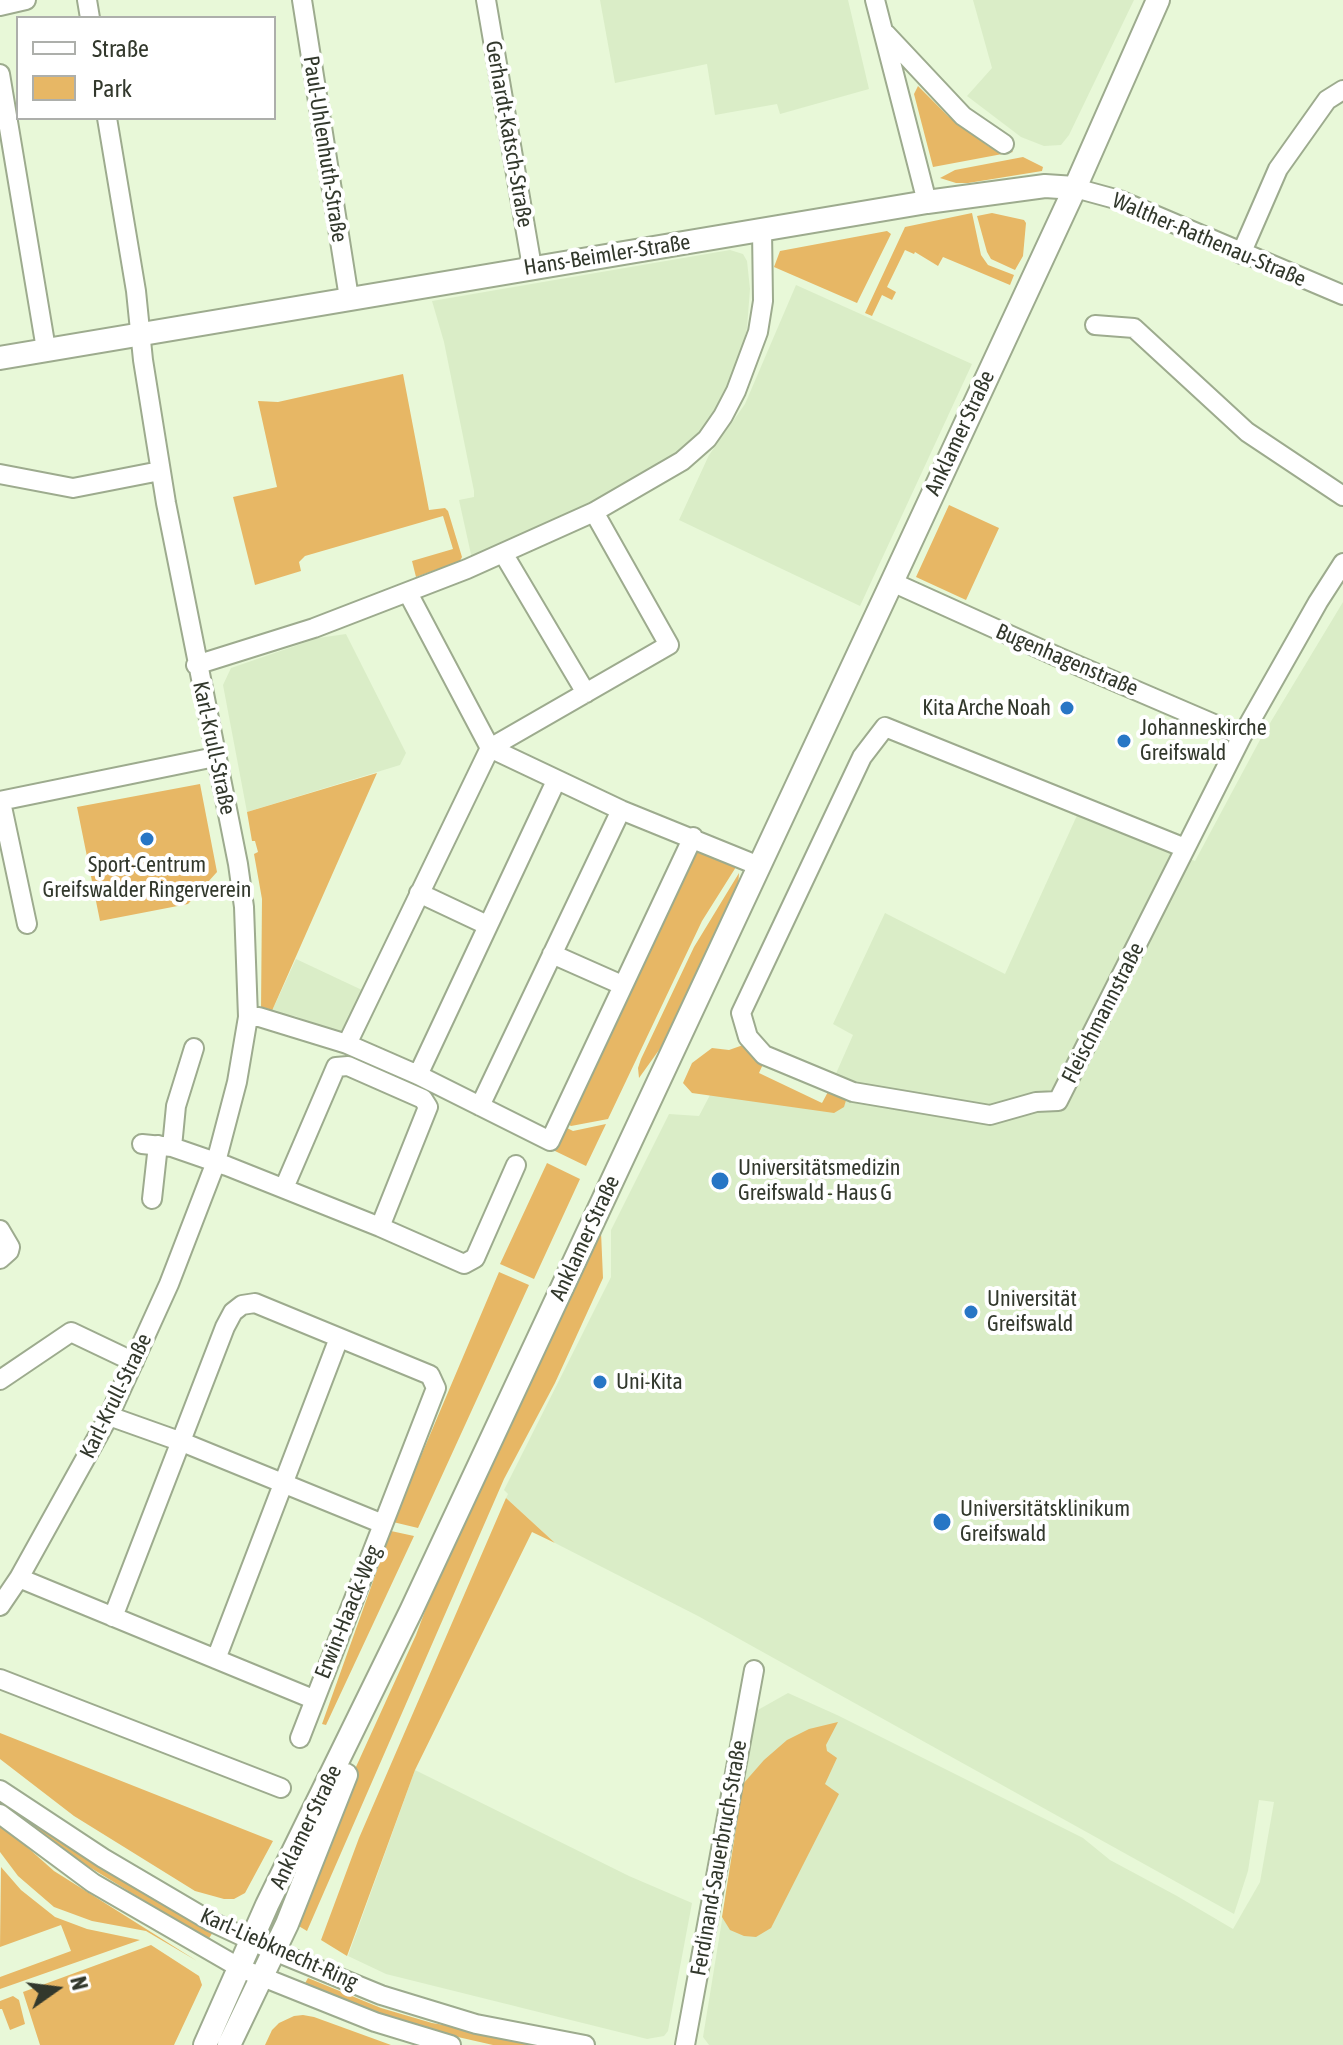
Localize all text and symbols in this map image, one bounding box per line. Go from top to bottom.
legend [16,16,276,120]
text: Straße [92,35,149,62]
street label: Gerhardt-Katsch-Straße [480,39,538,229]
street label: Paul-Uhlenhuth-Straße [297,54,353,244]
text: Park [92,75,132,102]
street label: Walther-Rathenau-Straße [1108,187,1310,293]
street label: Hans-Beimler-Straße [522,229,692,281]
street label: Anklamer Straße [920,366,1000,500]
street label: Bugenhagenstraße [992,618,1142,702]
street label: Karl-Krull-Straße [187,679,241,817]
place label: Kita Arche Noah [922,695,1051,721]
marker: Kita Arche Noah [1058,699,1076,717]
place label: Johanneskirche Greifswald [1140,715,1267,766]
marker: Johanneskirche Greifswald [1115,732,1133,750]
marker: Sport-Centrum Greifswalder Ringerverein [138,830,156,848]
place label: Sport-Centrum Greifswalder Ringerverein [43,852,251,904]
street label: Fleischmannstraße [1056,938,1150,1088]
place label: Universitätsmedizin Greifswald - Haus G [738,1155,900,1206]
marker: Universitätsmedizin Greifswald - Haus G [709,1170,731,1192]
street label: Anklamer Straße [545,1171,625,1305]
place label: Universität Greifswald [987,1286,1077,1338]
marker: Universität Greifswald [962,1303,980,1321]
street label: Karl-Krull-Straße [74,1329,158,1463]
place label: Uni-Kita [616,1369,683,1395]
marker: Uni-Kita [591,1373,609,1391]
place label: Universitätsklinikum Greifswald [960,1496,1130,1548]
marker: Universitätsklinikum Greifswald [931,1511,953,1533]
street label: Erwin-Haack-Weg [309,1541,387,1683]
street label: Ferdinand-Sauerbruch-Straße [685,1738,753,1978]
street label: Anklamer Straße [265,1761,347,1893]
street label: Karl-Liebknecht-Ring [196,1902,362,1996]
north arrow [16,1949,96,2029]
text: N [65,1974,93,1993]

